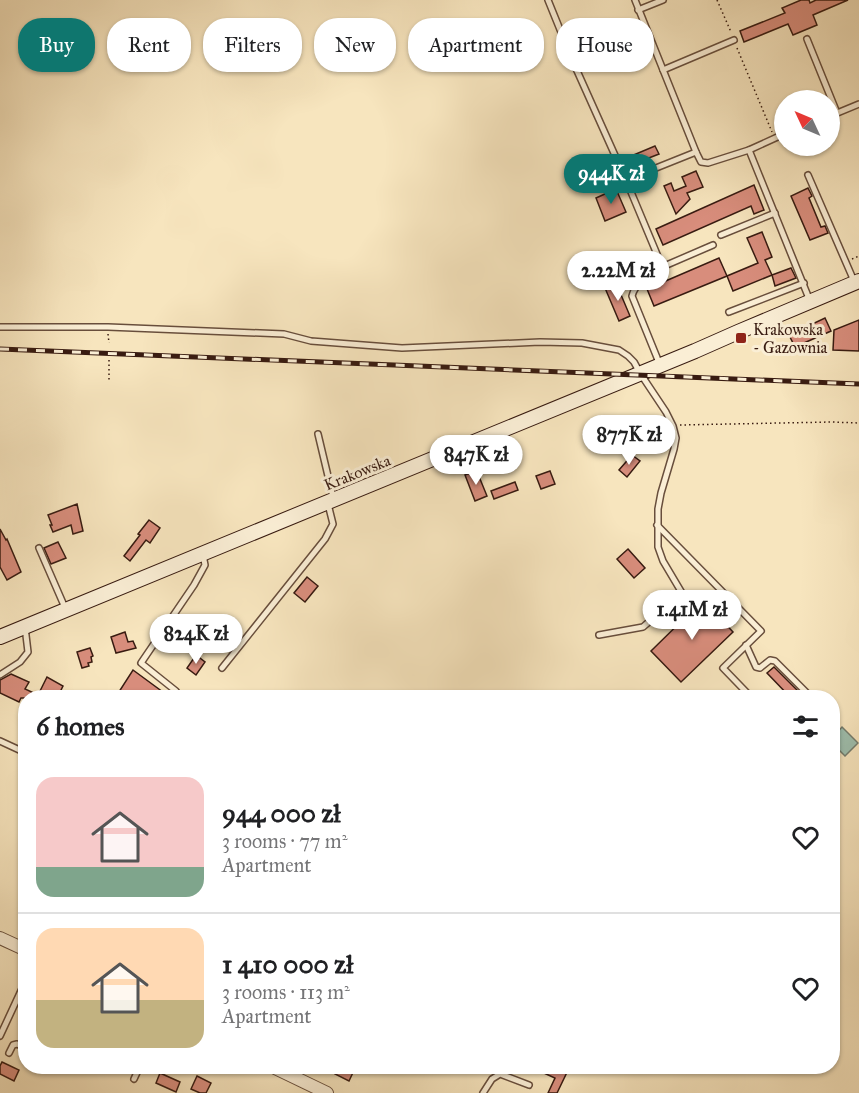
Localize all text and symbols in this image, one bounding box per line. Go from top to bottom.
chip: Buy [18,18,95,72]
chip: Rent [107,18,191,72]
chip: Filters [203,18,302,72]
chip: New [314,18,396,72]
chip: Apartment [408,18,544,72]
chip: House [556,18,654,72]
north arrow [774,90,840,156]
map controls [774,90,840,156]
pin: 944K zł [556,154,666,205]
text: 944K zł [578,161,644,185]
pin: 2.22M zł [556,251,680,302]
text: 2.22M zł [581,258,655,282]
place label: Krakowska - Gazownia [753,320,828,357]
marker: Krakowska - Gazownia [734,331,748,345]
pin: 877K zł [574,415,684,466]
text: 877K zł [596,422,662,446]
pin: 847K zł [421,435,531,486]
text: 847K zł [444,442,508,466]
street label: Krakowska [321,450,393,494]
pin: 1.41M zł [630,590,754,641]
text: 1.41M zł [657,597,727,621]
pin: 824K zł [141,614,251,665]
text: 824K zł [164,621,228,645]
text: 6 homes [36,710,125,742]
icon: filters [789,710,822,743]
text: 944 000 zł [222,797,341,829]
icon: home [84,801,156,873]
icon: heart [789,821,822,854]
text: 3 rooms · 77 m² [222,829,347,853]
text: Apartment [222,853,311,877]
text: 1 410 000 zł [222,948,353,980]
icon: home [84,952,156,1024]
icon: heart [789,972,822,1005]
text: 3 rooms · 113 m² [222,980,350,1004]
text: Apartment [222,1004,311,1028]

